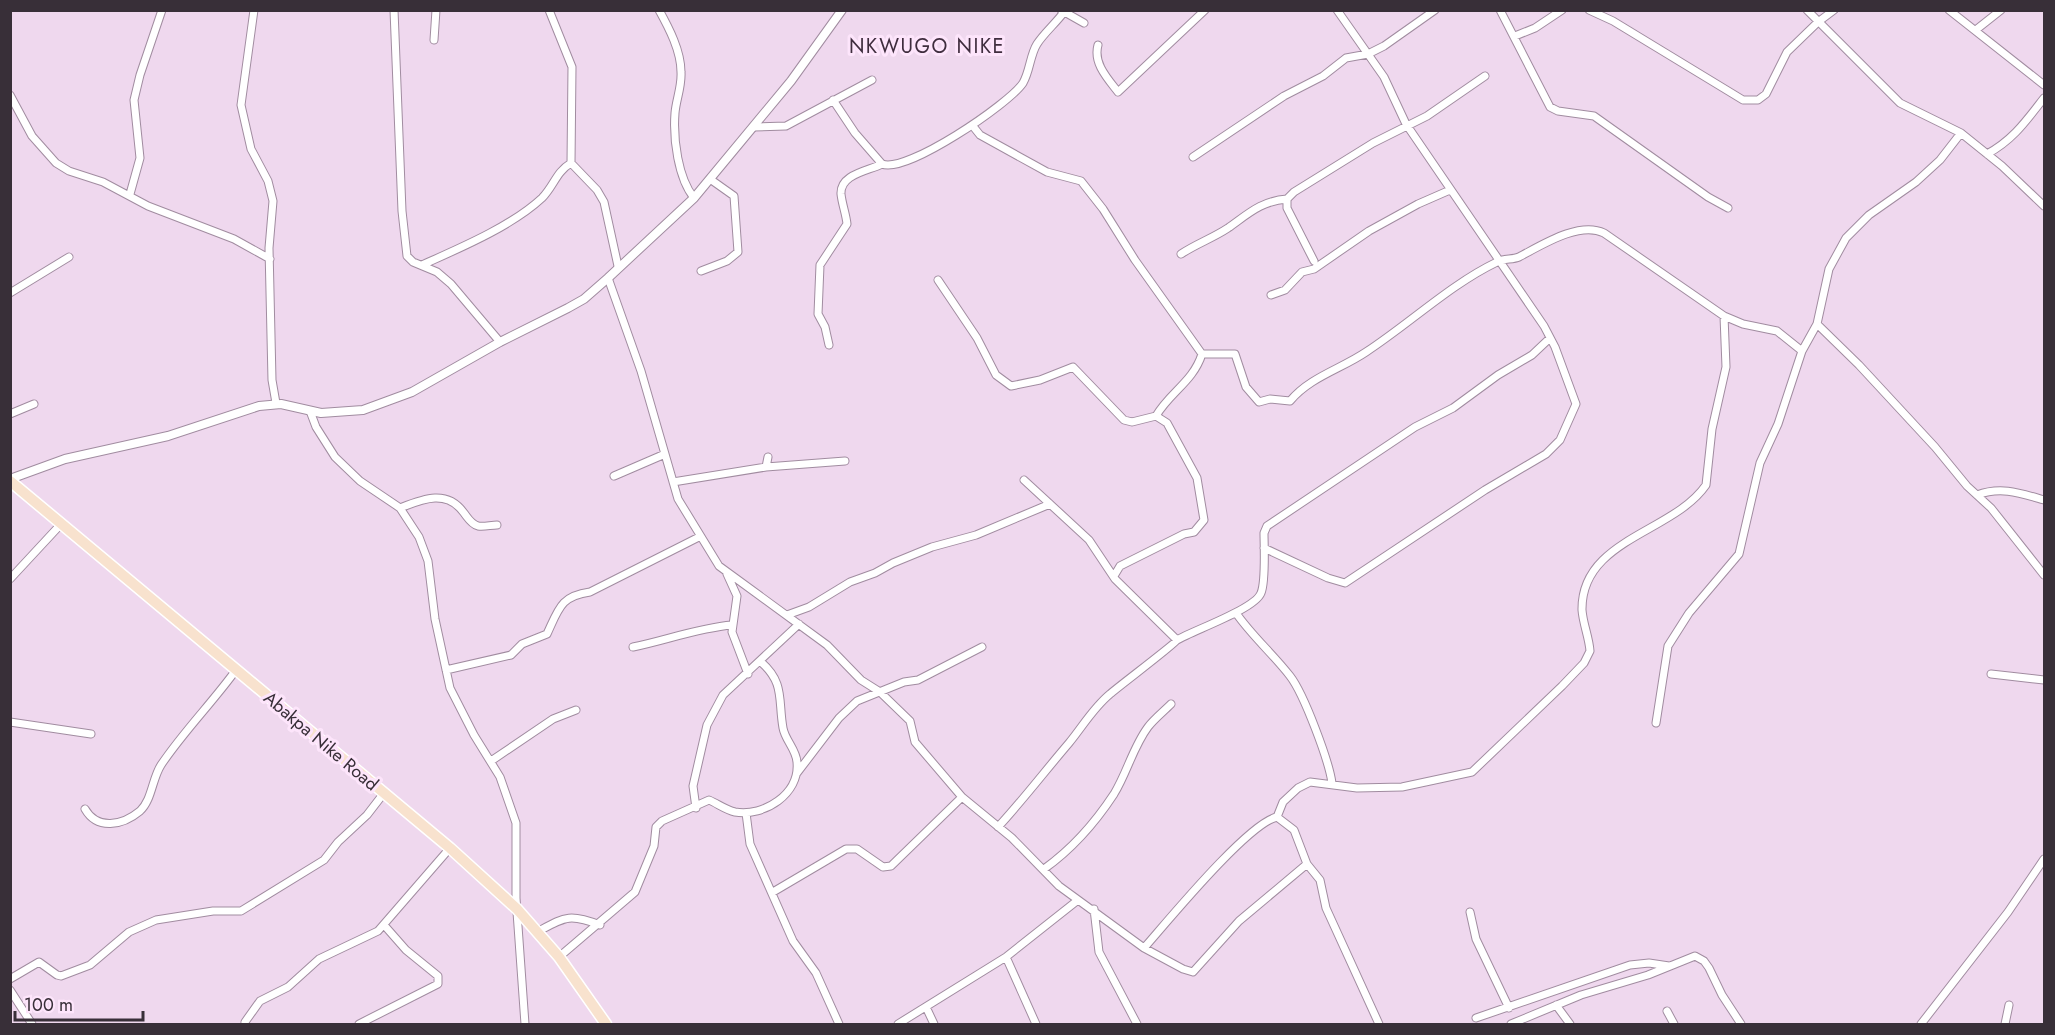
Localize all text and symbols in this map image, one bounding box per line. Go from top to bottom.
district label: NKWUGO NIKE [849,32,1005,61]
street label: Abakpa Nike Road [258,685,384,797]
scale bar [15,984,142,1022]
text: 100 m [24,992,73,1018]

